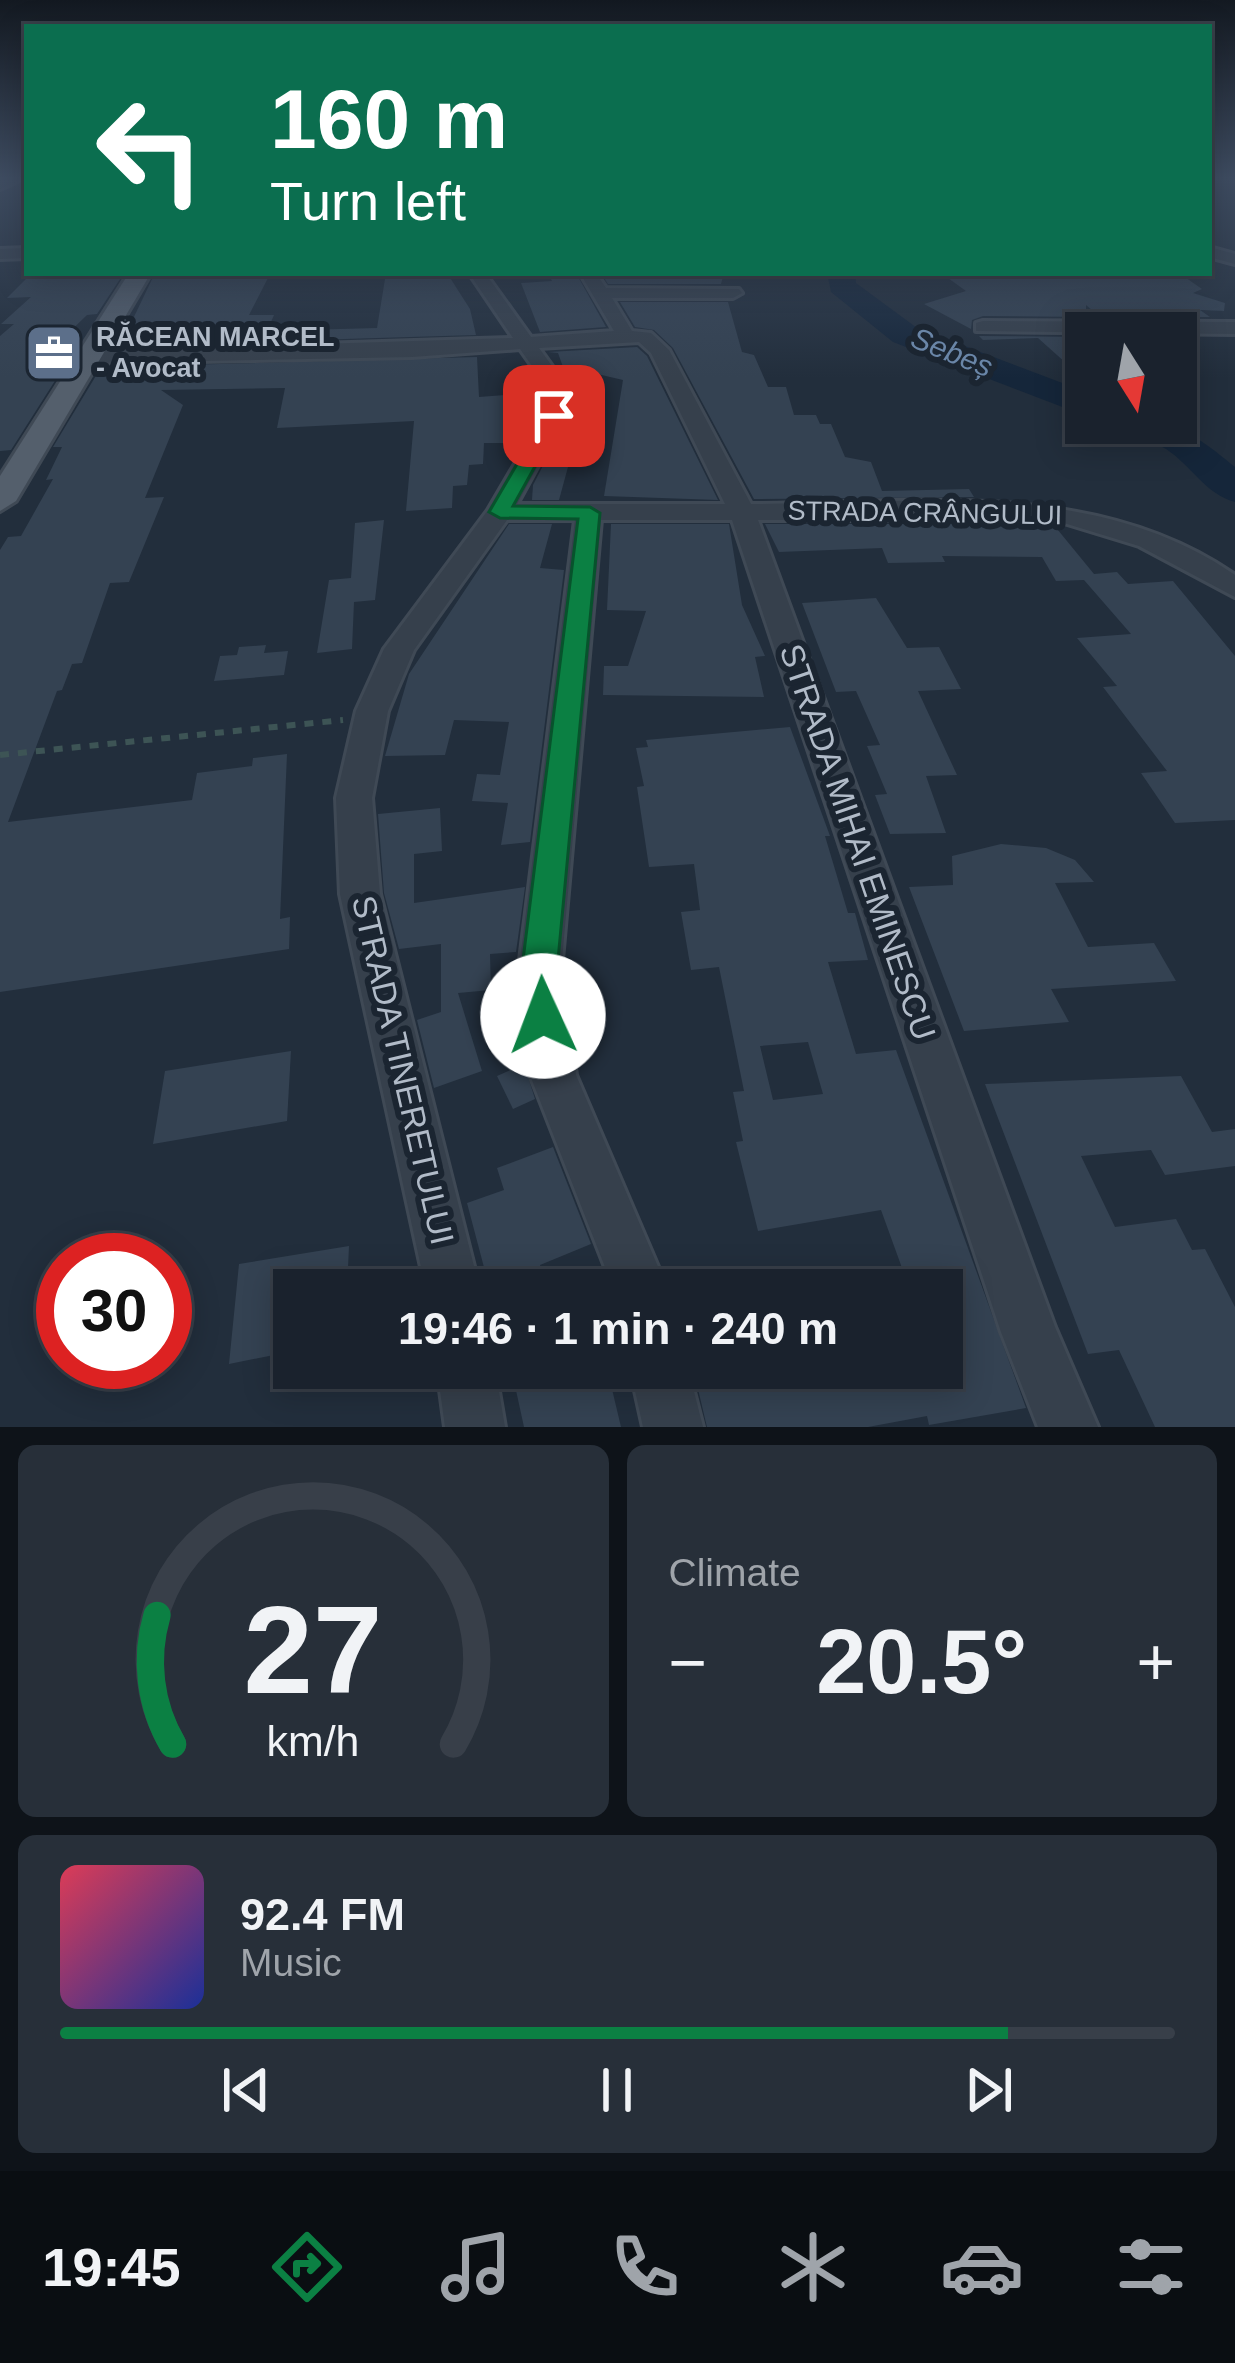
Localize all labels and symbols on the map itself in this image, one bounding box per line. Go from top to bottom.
north arrow [1065,312,1197,444]
place label: RĂCEAN MARCEL - Avocat [96,321,335,383]
water label: Sebeș [906,321,998,383]
office icon: RĂCEAN MARCEL - Avocat [23,322,85,384]
pin [503,365,605,467]
street label: STRADA CRÂNGULUI [787,495,1063,530]
street label: STRADA MIHAI EMINESCU [773,639,943,1045]
street label: STRADA TINERETULUI [345,892,461,1248]
position arrow [480,953,606,1079]
speed limit sign: 30 [36,1233,192,1389]

